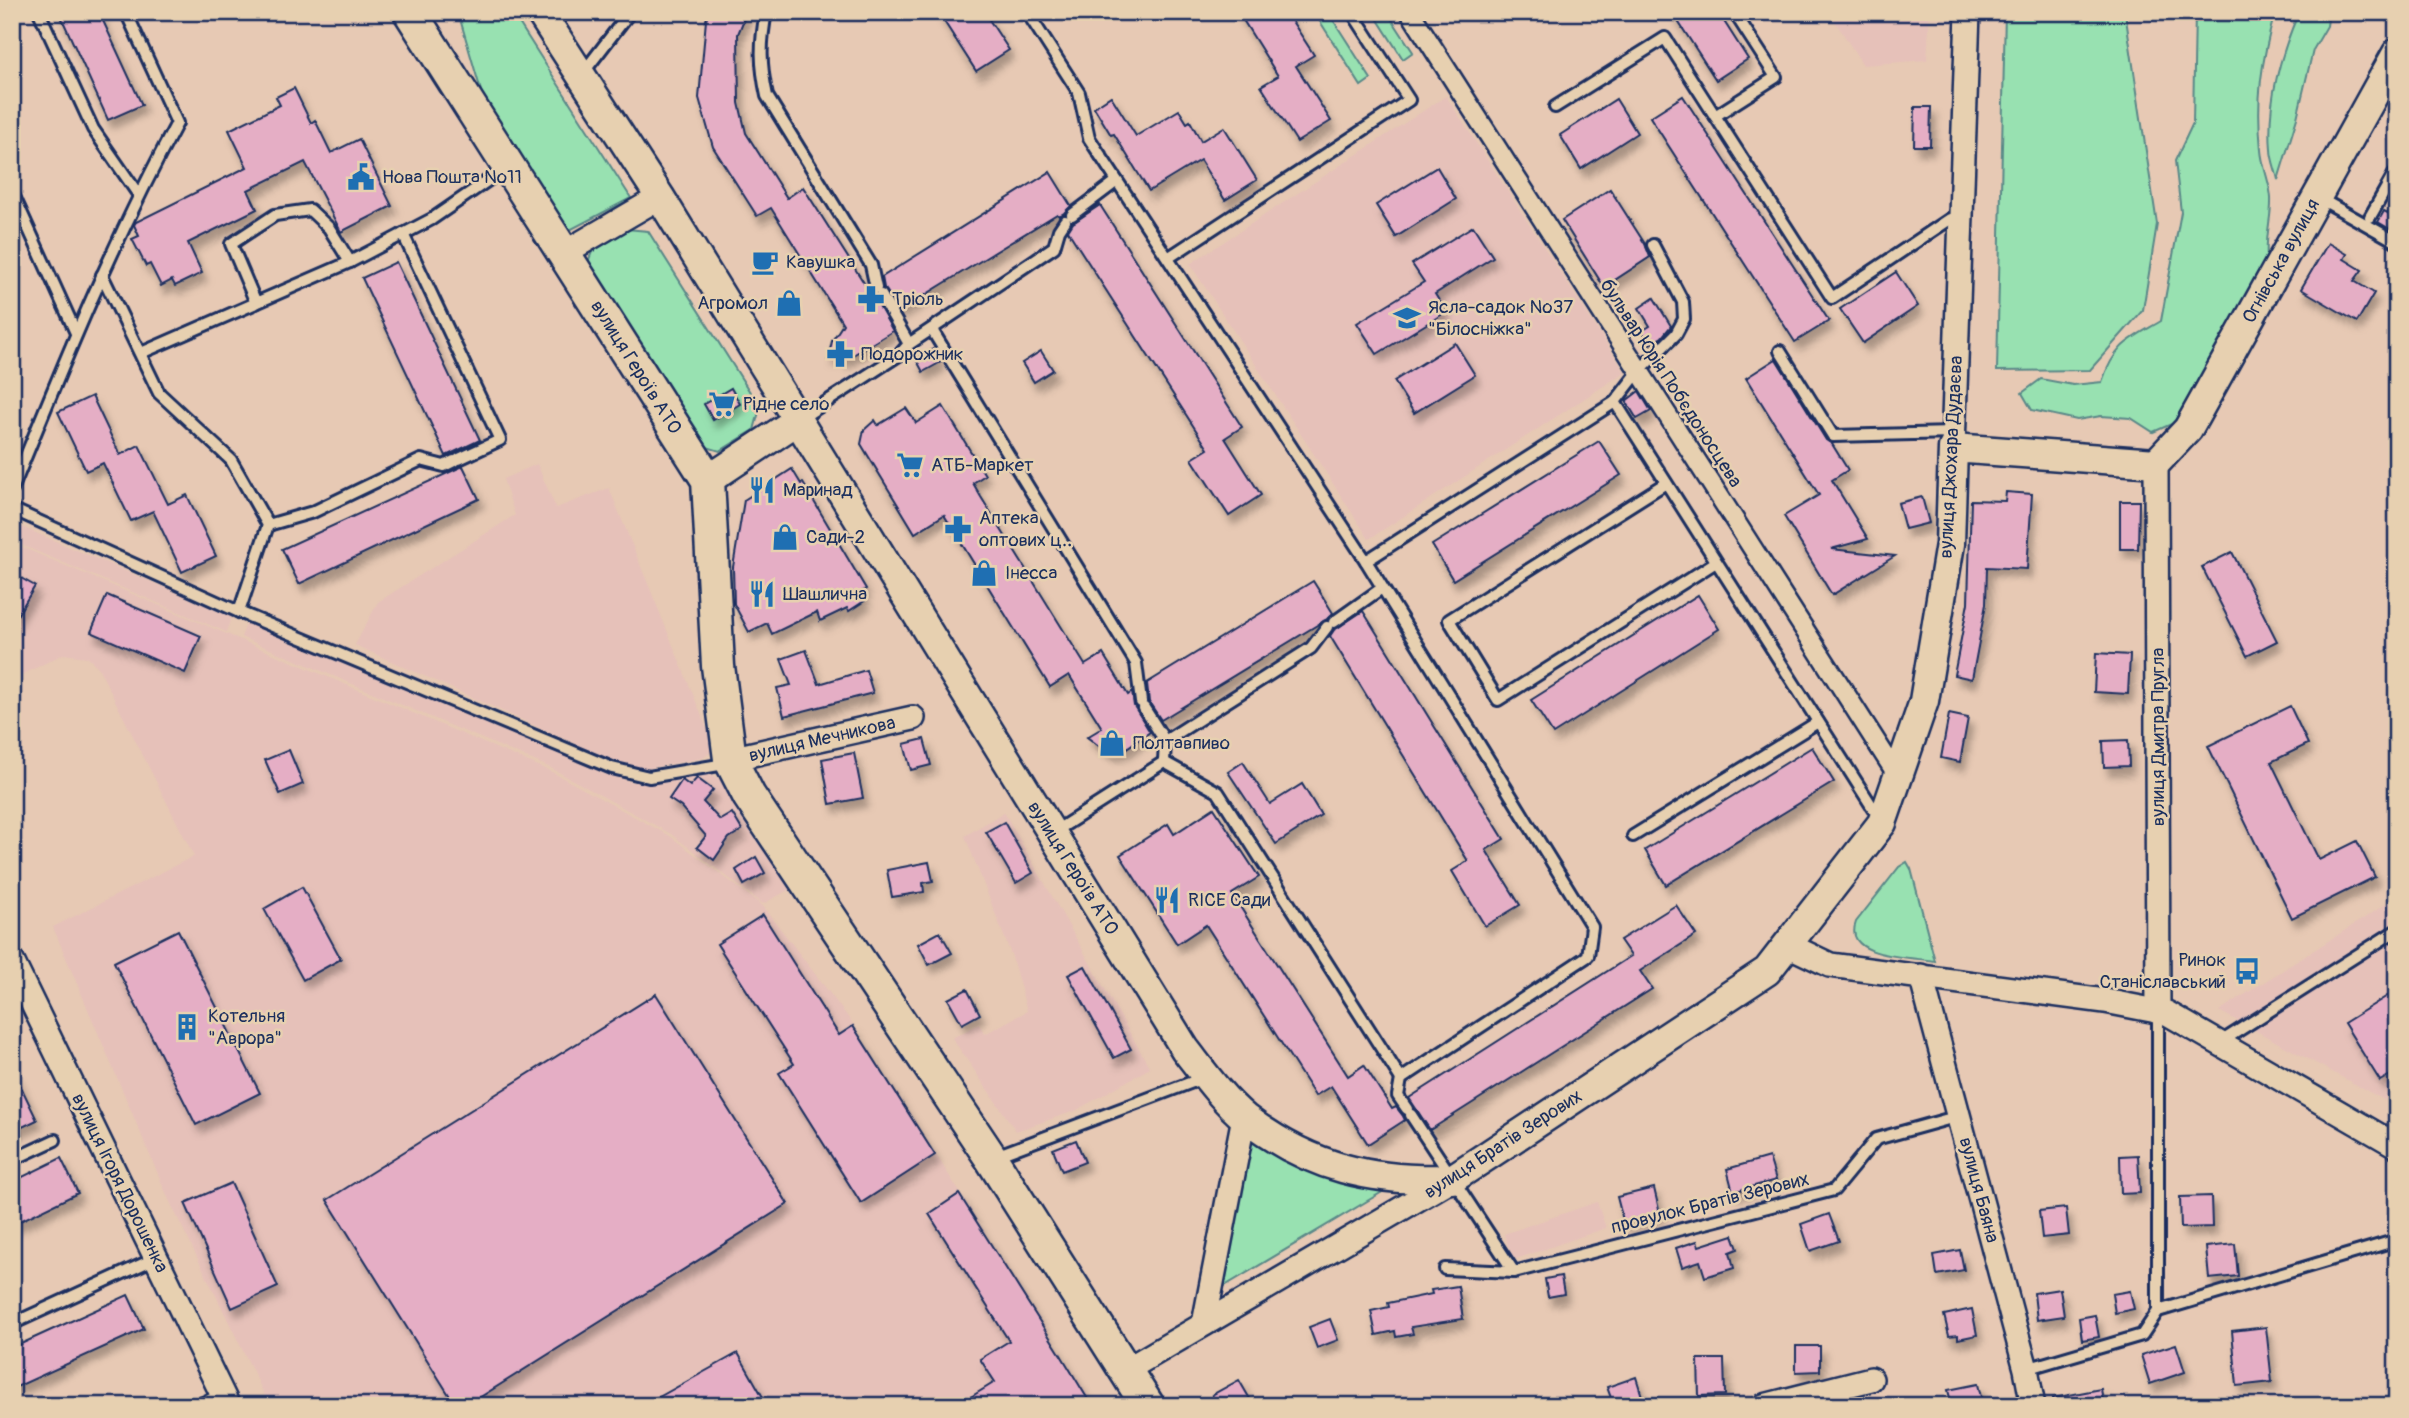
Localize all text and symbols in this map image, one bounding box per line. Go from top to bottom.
public building icon: Нова Пошта №11 [346,162,376,192]
place label: Нова Пошта №11 [382,165,522,189]
street label: Огнівська вулиця [2237,194,2325,327]
cafe icon: Кавушка [750,247,780,277]
place label: Кавушка [786,250,855,274]
street label: бульвар Юрія Побєдоносцева [1595,274,1748,492]
pharmacy icon: Тріоль [856,284,886,314]
place label: Тріоль [892,287,944,311]
shop icon: Агромол [774,288,804,318]
place label: Агромол [697,291,768,315]
place label: Ясла-садок №37 "Білосніжка" [1428,295,1573,341]
street label: вулиця Героїв АТО [585,296,687,438]
school or university icon: Ясла-садок №37 "Білосніжка" [1392,303,1422,333]
pharmacy icon: Подорожник [825,339,855,369]
place label: Подорожник [861,342,963,366]
street label: вулиця Джохара Дудаєва [1934,355,1968,559]
supermarket icon: Рідне село [707,389,737,419]
place label: Рідне село [743,392,829,416]
supermarket icon: АТБ-Маркет [895,450,925,480]
place label: АТБ-Маркет [931,453,1034,477]
restaurant icon: Маринад [747,475,777,505]
place label: Маринад [783,478,853,502]
place label: Аптека оптових ц‥ [979,506,1072,552]
pharmacy icon: Аптека оптових ц‥ [943,514,973,544]
shop icon: Сади-2 [770,522,800,552]
place label: Сади-2 [806,525,865,549]
shop icon: Інесса [969,558,999,588]
place label: Інесса [1005,561,1058,585]
restaurant icon: Шашлична [747,579,777,609]
place label: Шашлична [783,582,867,606]
street label: вулиця Дмитра Пругла [2146,648,2170,826]
street label: вулиця Мечникова [746,710,898,768]
shop icon: Полтавпиво [1097,728,1127,758]
place label: Полтавпиво [1133,731,1230,755]
street label: вулиця Героїв АТО [1022,797,1124,939]
restaurant icon: RICE Сади [1152,885,1182,915]
place label: RICE Сади [1188,888,1271,912]
place label: Ринок Станіславський [2099,948,2226,994]
bus stop icon: Ринок Станіславський [2232,956,2262,986]
place label: Котельня "Аврора" [208,1004,285,1050]
building icon: Котельня "Аврора" [172,1012,202,1042]
street label: вулиця Братів Зерових [1419,1084,1587,1204]
street label: вулиця Ігоря Дорошенка [66,1089,174,1277]
street label: вулиця Баяна [1953,1135,2005,1246]
street label: провулок Братів Зерових [1608,1167,1812,1239]

